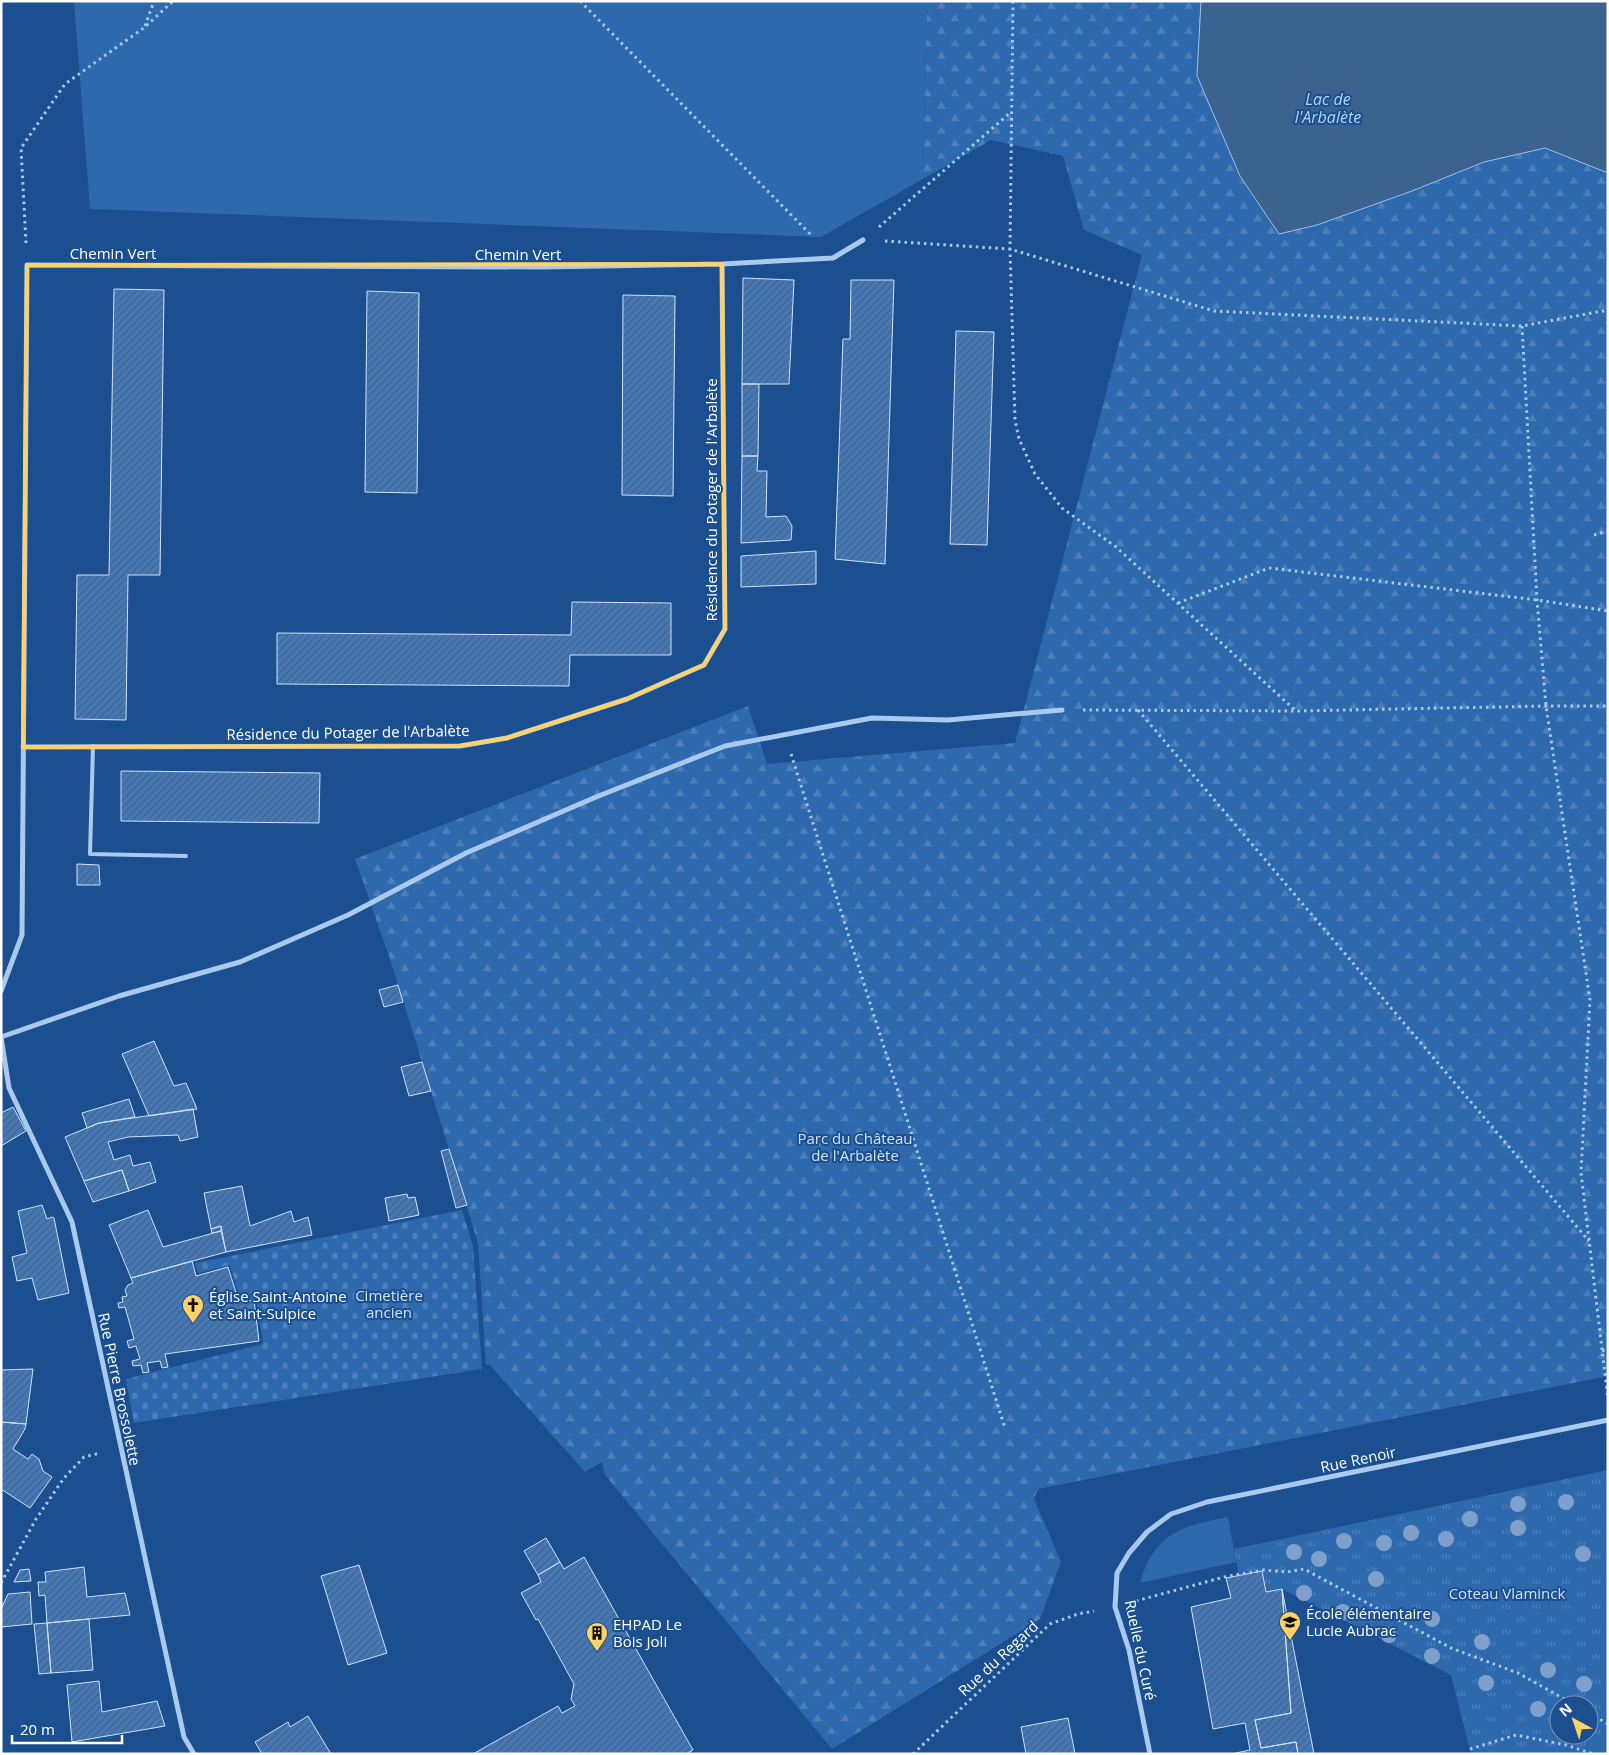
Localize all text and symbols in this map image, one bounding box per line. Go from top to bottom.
water label: Lac de l'Arbalète [1295,88,1361,128]
street label: Chemin Vert [70,243,156,263]
street label: Chemin Vert [475,244,561,264]
street label: Résidence du Potager de l'Arbalète [701,378,721,622]
street label: Résidence du Potager de l'Arbalète [226,720,470,744]
park label: Parc du Château de l'Arbalète [797,1128,913,1165]
park label: Cimetière ancien [355,1285,423,1322]
place label: Église Saint-Antoine et Saint-Sulpice [209,1286,347,1323]
church icon: Église Saint-Antoine et Saint-Sulpice [181,1293,205,1324]
street label: Rue Pierre Brossolette [94,1311,146,1467]
street label: Rue Renoir [1318,1441,1398,1477]
park label: Coteau Vlaminck [1449,1583,1565,1603]
street label: Ruelle du Curé [1121,1598,1161,1702]
place label: École élémentaire Lucie Aubrac [1306,1603,1431,1640]
school or university icon: École élémentaire Lucie Aubrac [1278,1610,1302,1641]
place label: EHPAD Le Bois Joli [613,1614,682,1651]
street label: Rue du Regard [954,1616,1042,1700]
building icon: EHPAD Le Bois Joli [585,1621,609,1652]
north arrow [1549,1695,1599,1745]
text: N [1555,1699,1576,1721]
scale bar [12,1712,122,1744]
text: 20 m [20,1719,55,1739]

